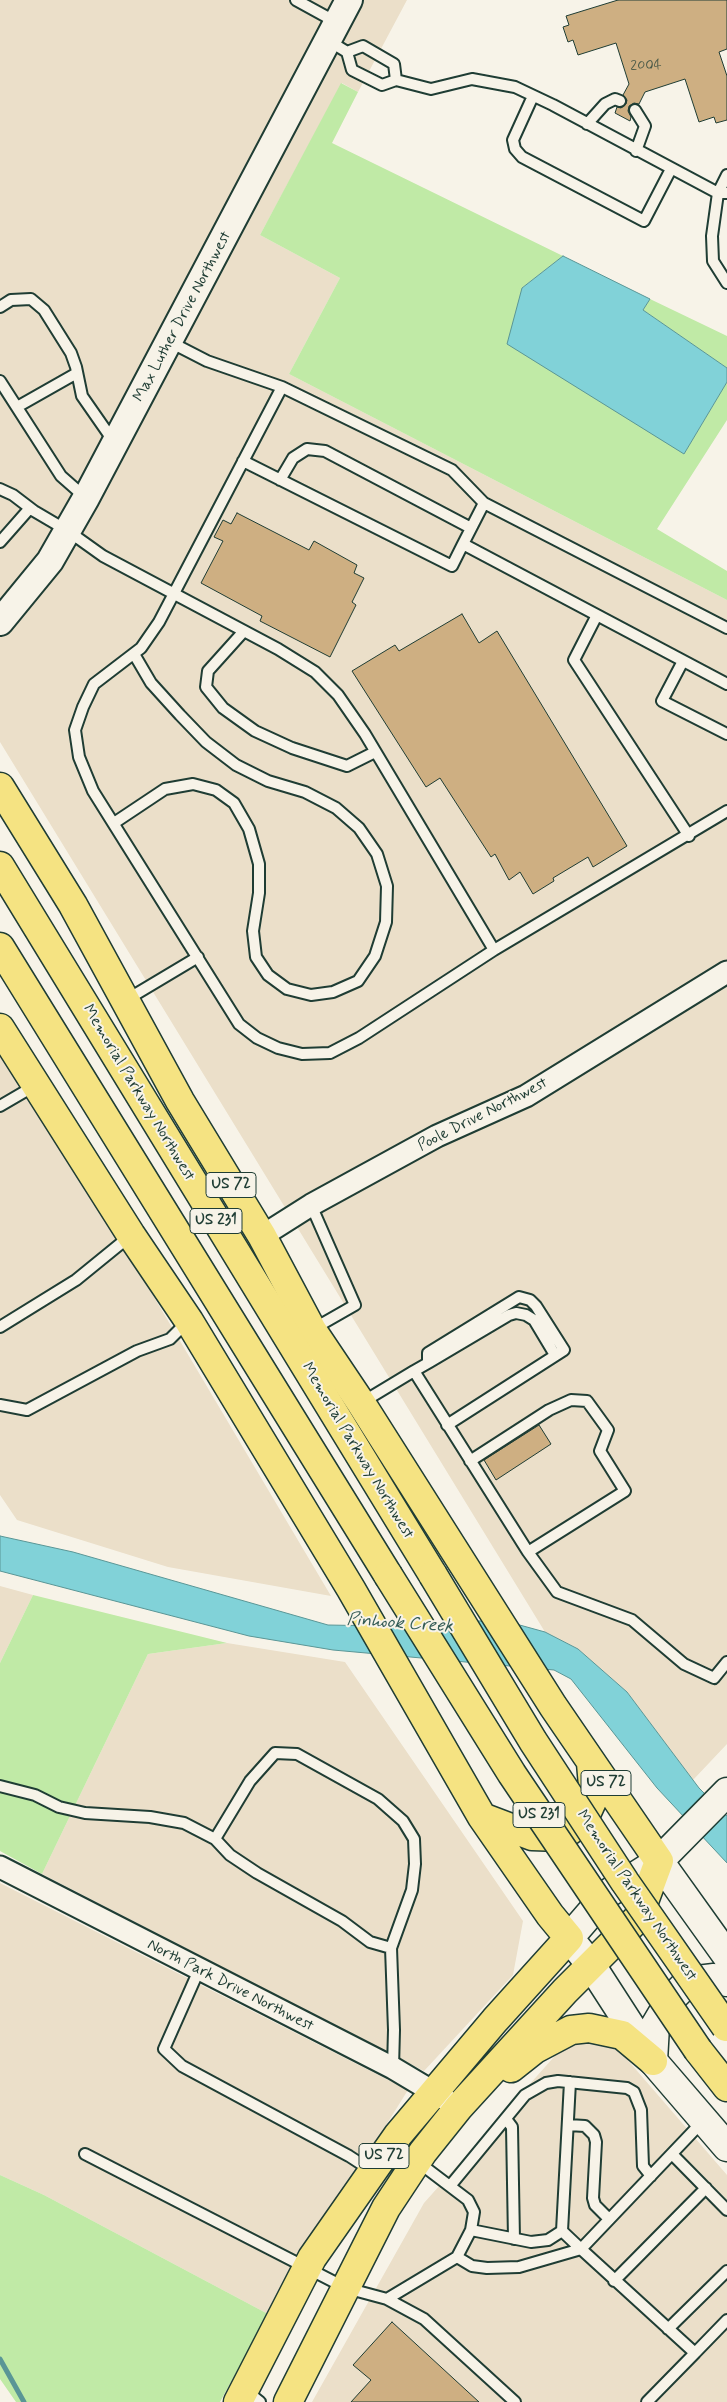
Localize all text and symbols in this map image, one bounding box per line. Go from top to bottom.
house number: 2004 [630,58,662,74]
street label: Max Luther Drive Northwest [130,228,236,406]
street label: Memorial Parkway Northwest [78,1001,198,1185]
street label: Poole Drive Northwest [415,1074,551,1156]
road number: US 72 [206,1172,256,1198]
road number: US 231 [190,1208,242,1234]
street label: Memorial Parkway Northwest [297,1359,417,1543]
water label: Pinhook Creek [346,1610,454,1638]
road number: US 72 [581,1770,631,1796]
road number: US 231 [513,1802,565,1828]
street label: Memorial Parkway Northwest [571,1807,701,1985]
street label: North Park Drive Northwest [144,1936,316,2036]
road number: US 72 [359,2144,409,2168]

